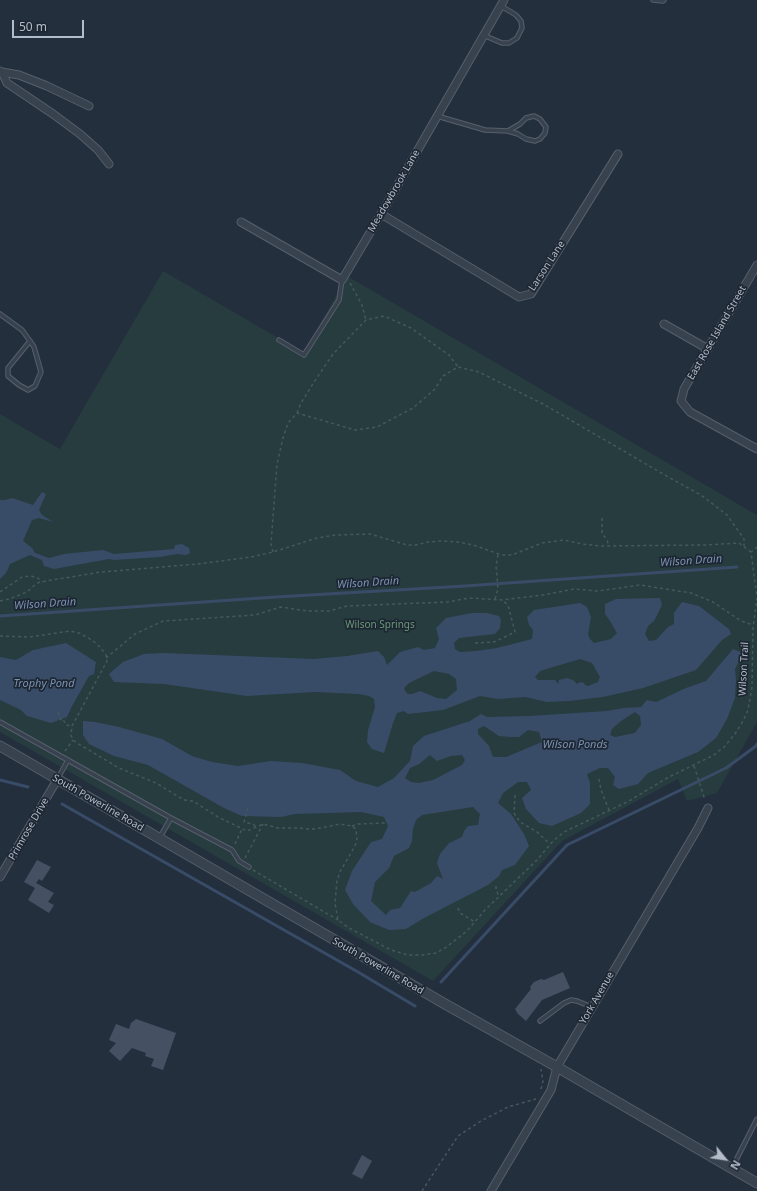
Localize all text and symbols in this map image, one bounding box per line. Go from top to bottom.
scale bar [14,12,86,38]
text: 50 m [19,18,47,35]
street label: Meadowbrook Lane [366,148,422,234]
street label: Larson Lane [526,239,568,293]
street label: East Rose Island Street [685,284,749,382]
water label: Wilson Drain [660,552,722,570]
water label: Wilson Drain [337,574,399,592]
water label: Wilson Drain [14,595,76,613]
park label: Wilson Springs [345,619,415,631]
street label: Wilson Trail [737,642,751,696]
water label: Trophy Pond [13,677,75,691]
water label: Wilson Ponds [542,738,608,752]
street label: South Powerline Road [50,772,146,834]
street label: Primrose Drive [6,796,52,862]
street label: South Powerline Road [330,935,426,997]
street label: York Avenue [577,970,617,1026]
north arrow [705,1139,745,1179]
text: N [727,1158,745,1173]

